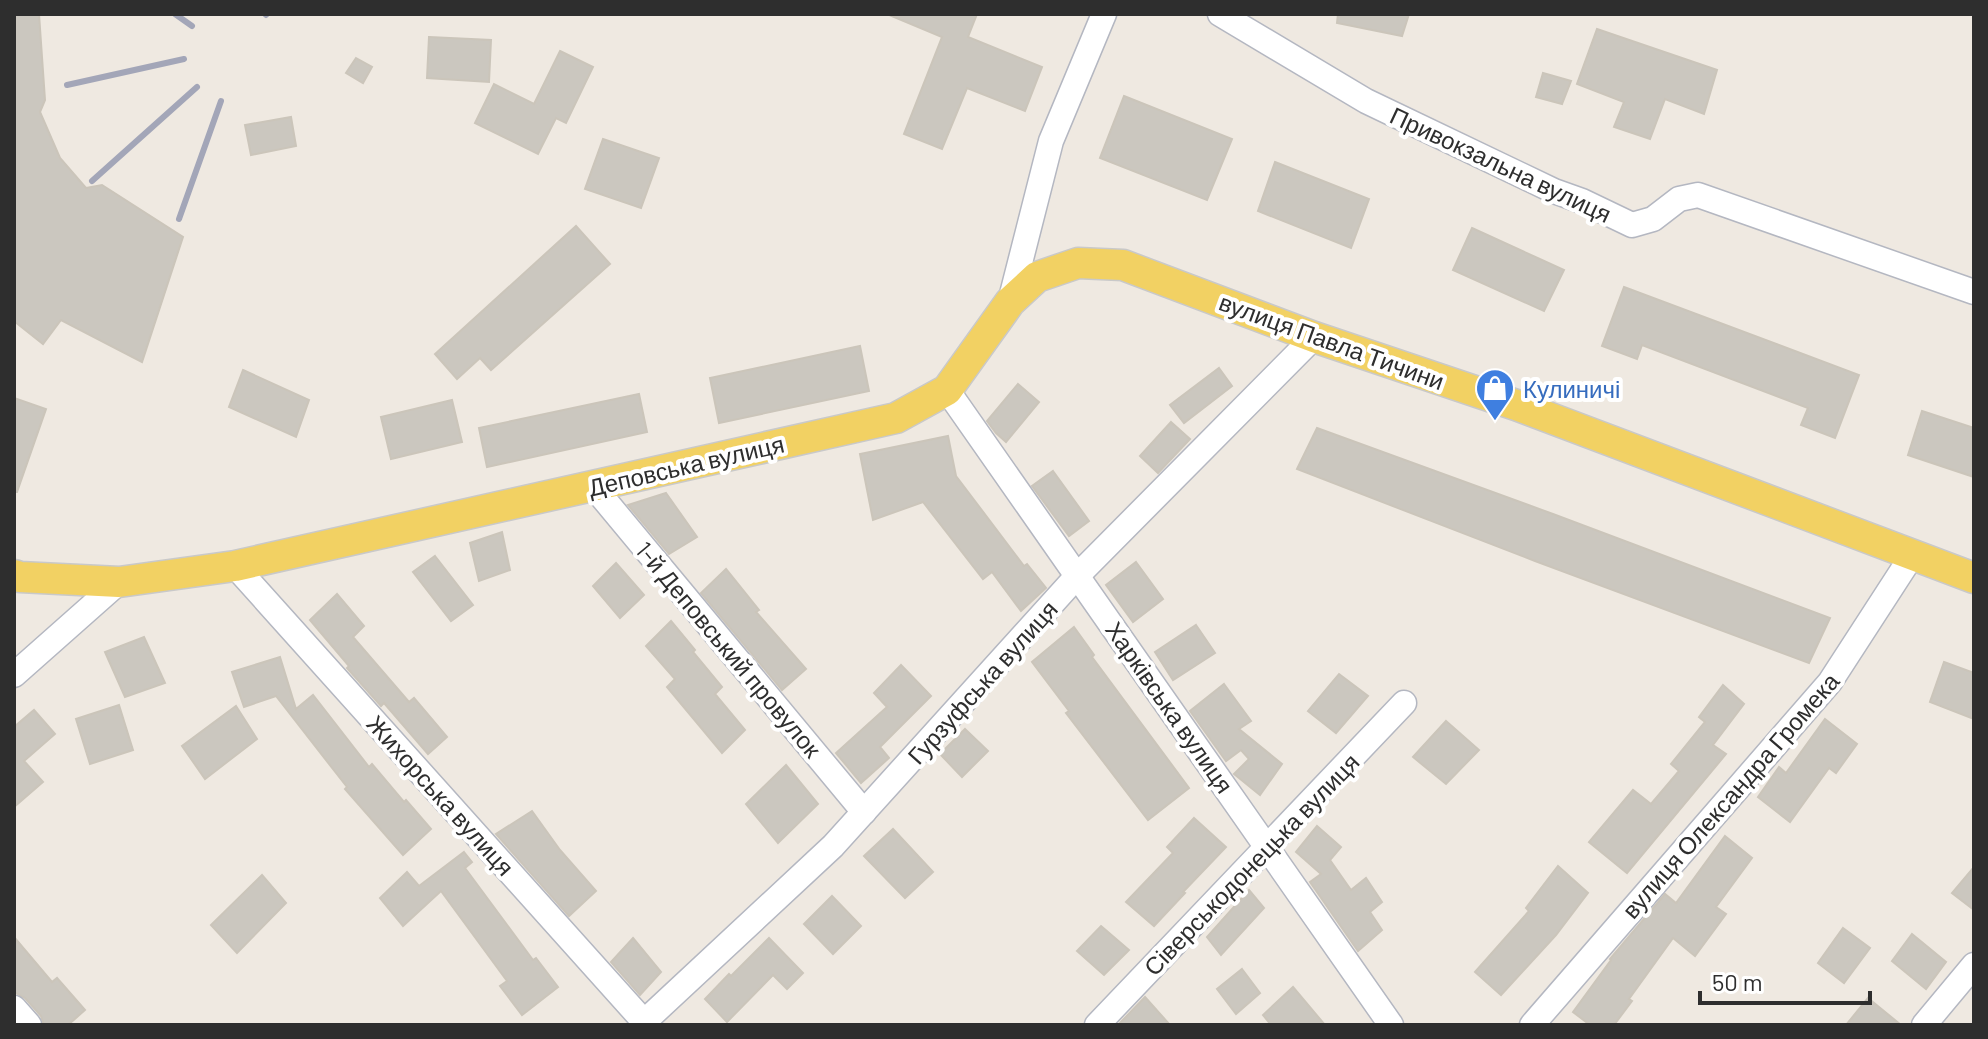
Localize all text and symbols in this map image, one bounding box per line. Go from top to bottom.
street label: Привокзальна вулиця [1386,100,1616,228]
street label: вулиця Павла Тичини [1216,287,1448,395]
shop icon: Кулиничі [1474,367,1516,422]
place label: Кулиничі [1523,374,1620,403]
street label: Деповська вулиця [585,428,787,502]
street label: 1-й Деповський провулок [630,535,828,763]
street label: Гурзуфська вулиця [901,594,1063,770]
street label: Харківська вулиця [1100,616,1240,798]
street label: вулиця Олександра Громека [1615,666,1845,924]
street label: Жихорська вулиця [361,709,521,881]
street label: Сіверськодонецька вулиця [1137,747,1365,981]
scale bar [1700,955,1870,1005]
text: 50 m [1712,967,1763,996]

